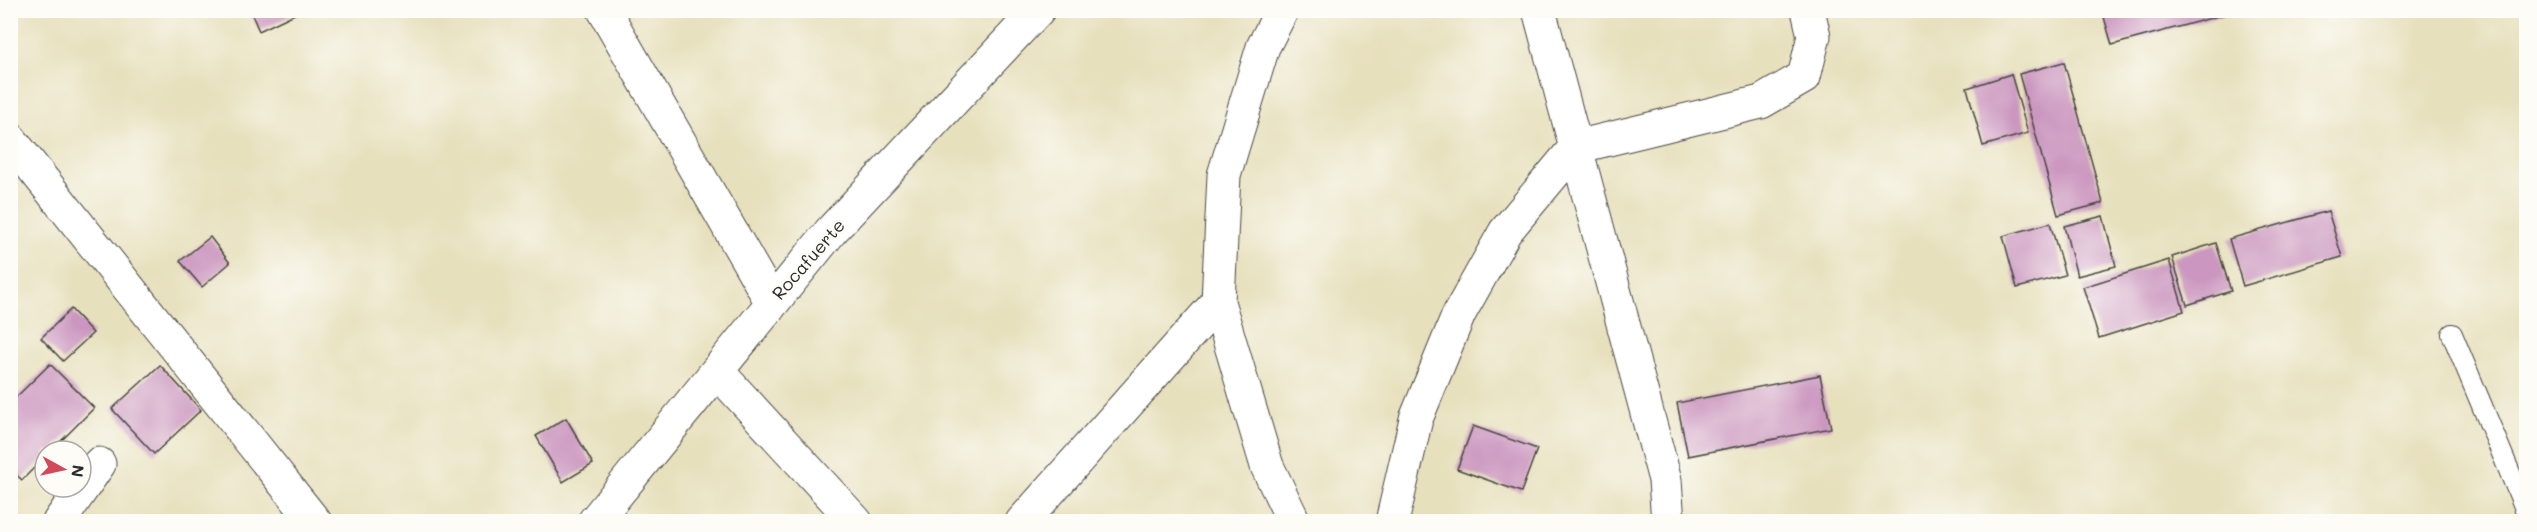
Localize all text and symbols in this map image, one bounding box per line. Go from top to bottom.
street label: Rocafuerte [766,213,850,305]
north arrow [33,439,93,499]
text: N [67,464,90,479]

